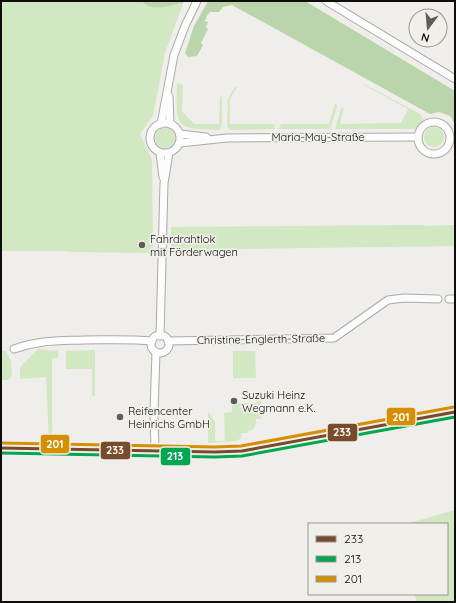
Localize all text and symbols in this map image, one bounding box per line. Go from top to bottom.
north arrow [408,8,448,48]
text: N [419,30,431,45]
street label: Maria-May-Straße [271,130,365,144]
place label: Fahrdrahtlok mit Förderwagen [150,232,238,259]
marker: Fahrdrahtlok mit Förderwagen [137,240,147,250]
street label: Christine-Englerth-Straße [197,331,325,347]
place label: Suzuki Heinz Wegmann e.K. [242,388,316,415]
marker: Suzuki Heinz Wegmann e.K. [229,396,239,406]
place label: Reifencenter Heinrichs GmbH [128,404,210,431]
line badge: 201 [386,407,416,426]
text: 201 [392,410,410,424]
marker: Reifencenter Heinrichs GmbH [115,412,125,422]
line badge: 233 [327,423,358,442]
text: 233 [333,425,351,439]
line badge: 201 [40,434,70,454]
text: 201 [46,437,64,451]
line badge: 233 [100,441,131,460]
text: 233 [106,443,124,457]
line badge: 213 [160,447,191,466]
text: 213 [167,449,183,463]
legend [308,523,448,595]
text: 233 [344,531,363,546]
text: 213 [344,551,361,566]
text: 201 [344,571,362,586]

